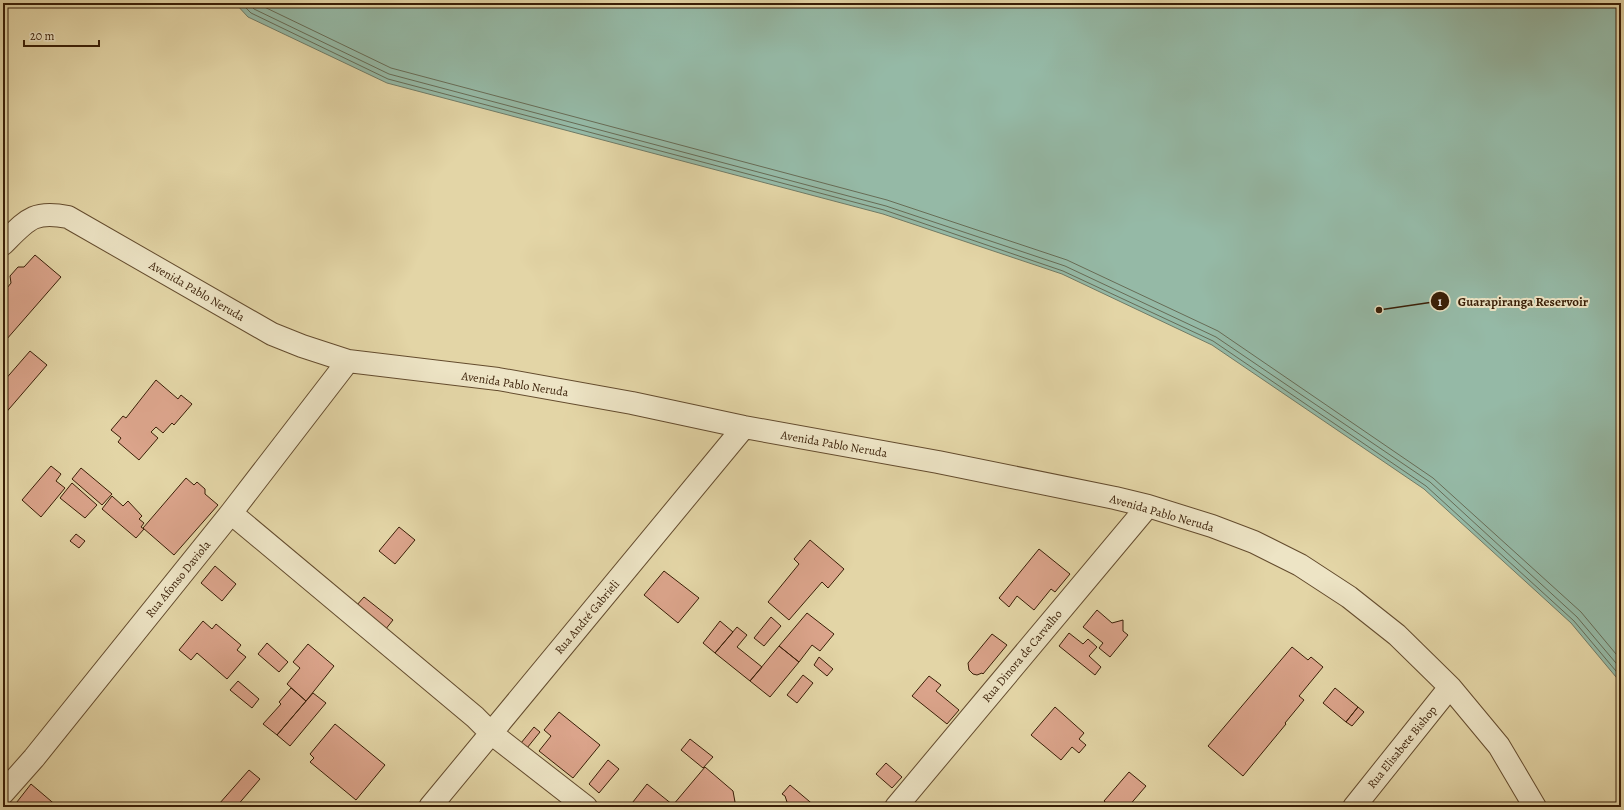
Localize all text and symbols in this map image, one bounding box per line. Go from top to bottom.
scale bar [24,22,99,48]
text: 20 m [30,28,54,44]
street label: Avenida Pablo Neruda [145,257,248,325]
callout: Guarapiranga Reservoir [1430,289,1596,314]
text: Guarapiranga Reservoir [1458,293,1589,310]
text: 1 [1438,294,1443,310]
street label: Avenida Pablo Neruda [459,368,570,400]
street label: Avenida Pablo Neruda [778,427,889,461]
street label: Avenida Pablo Neruda [1107,490,1216,536]
street label: Rua Afonso Daviola [142,537,214,621]
street label: Rua André Gabrieli [551,576,623,658]
street label: Rua Dinora de Carvalho [978,606,1066,706]
street label: Rua Elisabete Bishop [1364,702,1440,792]

